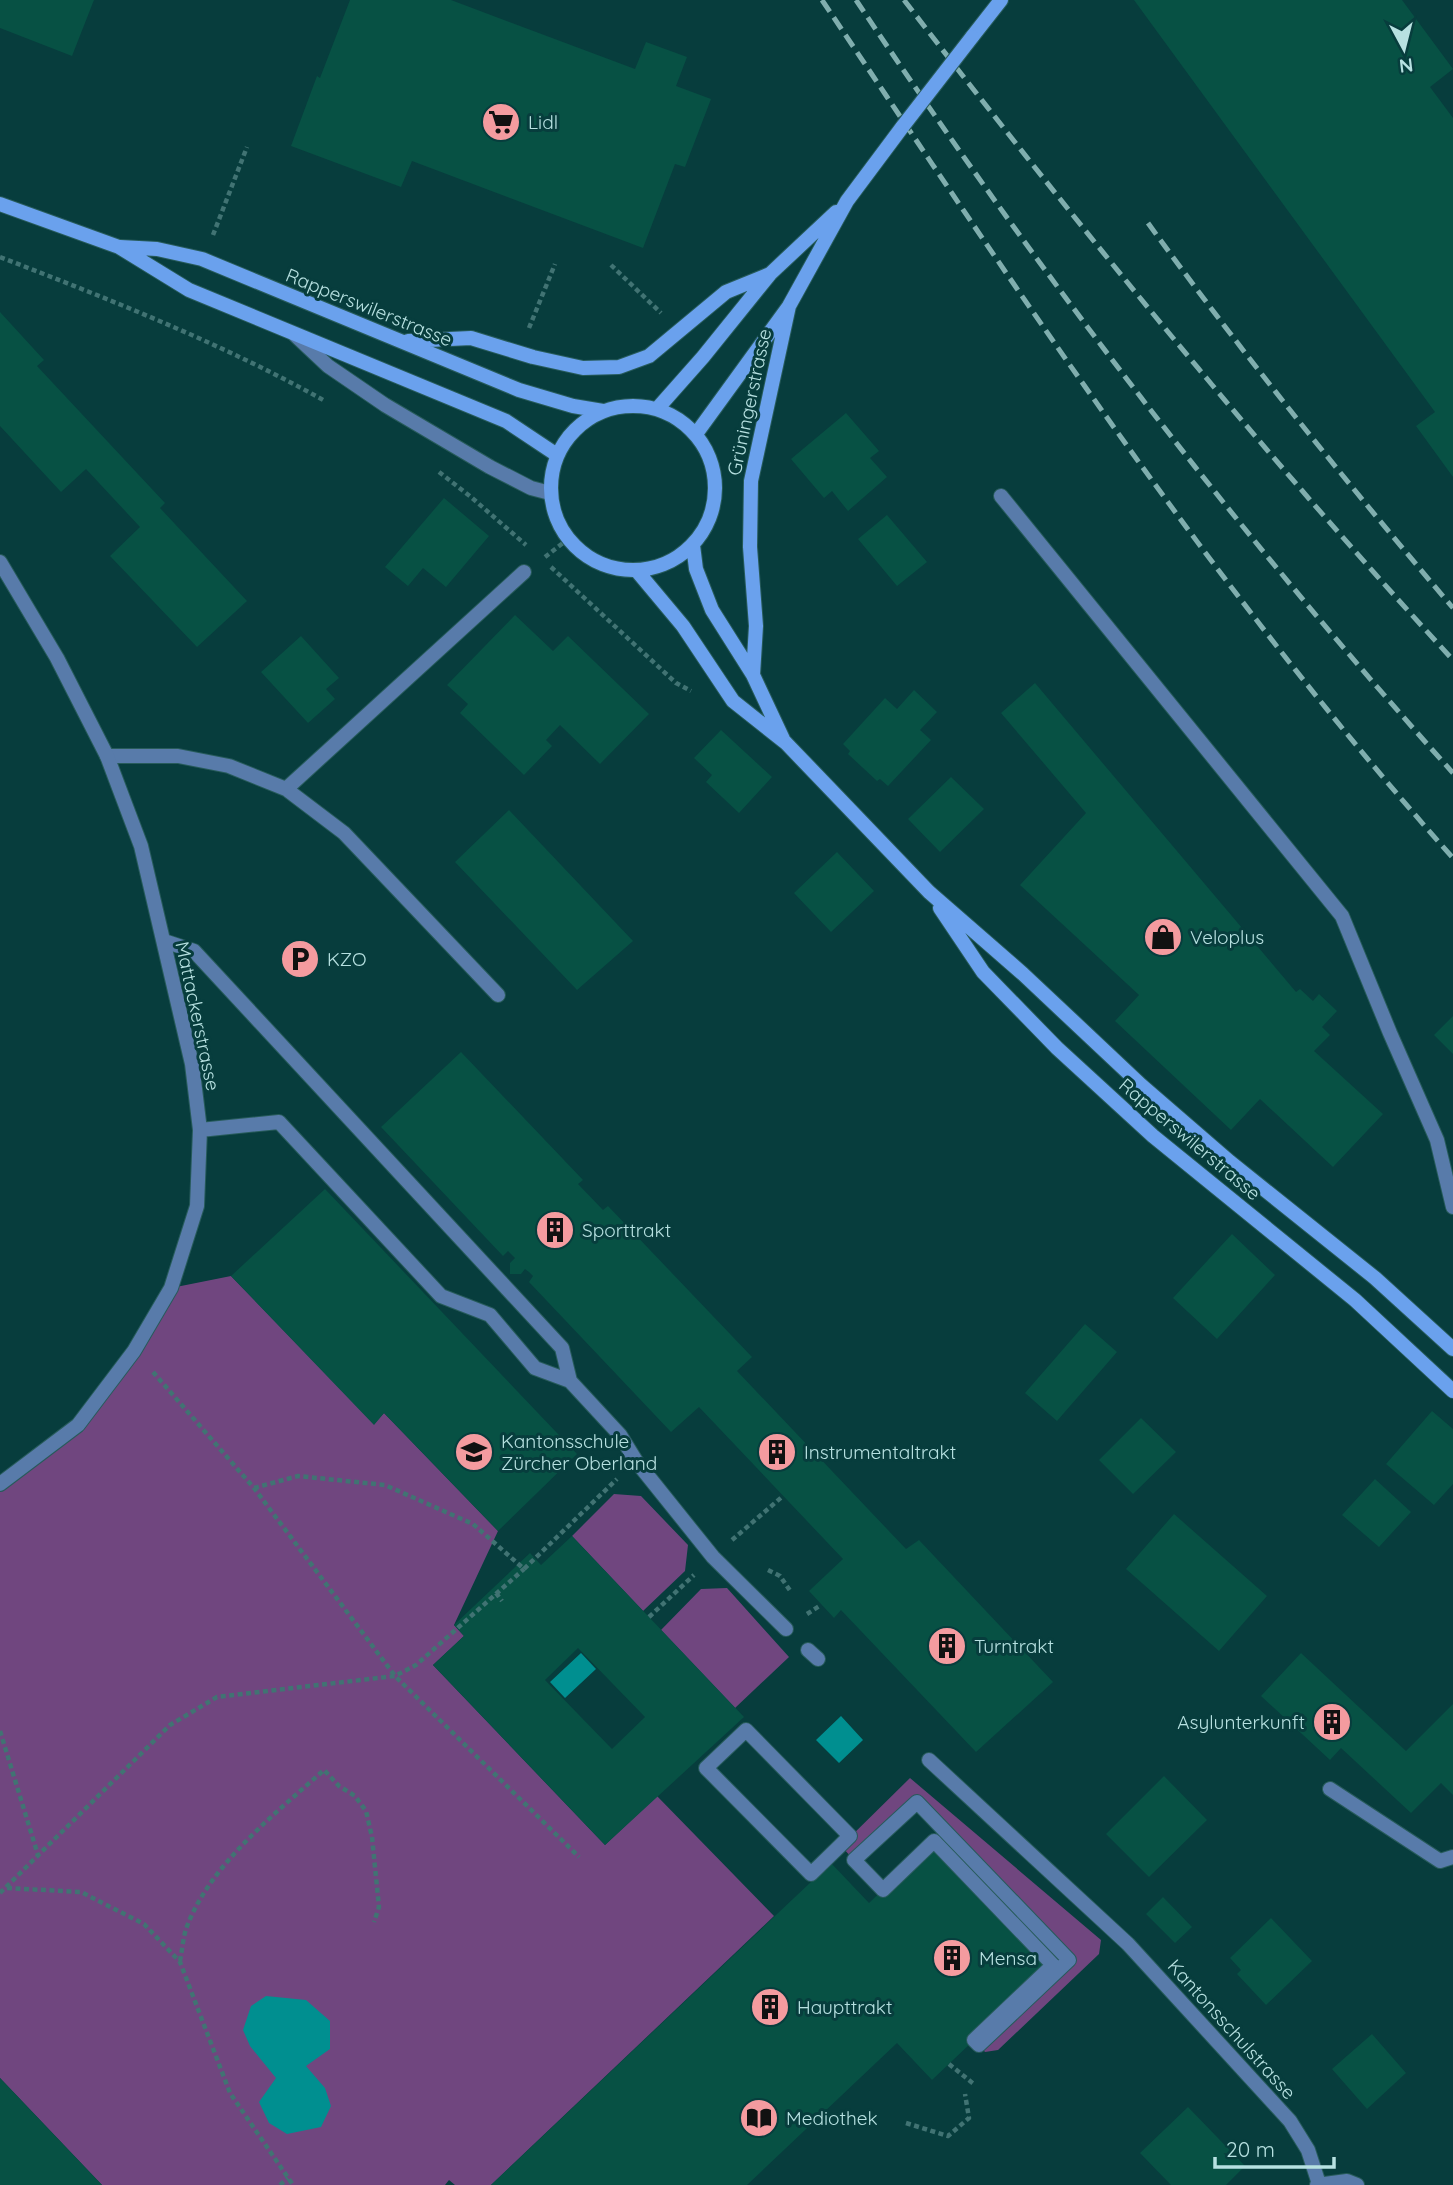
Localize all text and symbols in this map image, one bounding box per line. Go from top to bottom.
north arrow [1369,14,1439,84]
text: N [1398,53,1414,79]
supermarket icon: Lidl [480,101,522,143]
place label: Lidl [528,110,558,134]
street label: Rapperswilerstrasse [282,263,456,351]
street label: Grüningerstrasse [722,326,776,478]
shop icon: Veloplus [1142,916,1184,958]
place label: Veloplus [1190,925,1264,949]
parking icon: KZO [279,938,321,980]
street label: Mattackerstrasse [170,939,226,1093]
place label: KZO [327,947,367,971]
street label: Rapperswilerstrasse [1114,1073,1266,1205]
building icon: Sporttrakt [534,1209,576,1251]
place label: Sporttrakt [582,1218,671,1242]
place label: Kantonsschule Zürcher Oberland [501,1429,657,1475]
school or university icon: Kantonsschule Zürcher Oberland [453,1431,495,1473]
building icon: Instrumentaltrakt [756,1431,798,1473]
place label: Instrumentaltrakt [804,1440,956,1464]
building icon: Turntrakt [926,1625,968,1667]
place label: Turntrakt [974,1634,1054,1658]
building icon: Asylunterkunft [1311,1701,1353,1743]
place label: Asylunterkunft [1177,1710,1305,1734]
building icon: Mensa [931,1937,973,1979]
place label: Mensa [979,1946,1037,1970]
street label: Kantonsschulstrasse [1163,1954,1301,2104]
building icon: Haupttrakt [749,1986,791,2028]
place label: Haupttrakt [797,1995,892,2019]
library icon: Mediothek [738,2097,780,2139]
place label: Mediothek [786,2106,878,2130]
scale bar [1215,2126,1334,2170]
text: 20 m [1226,2136,1275,2162]

